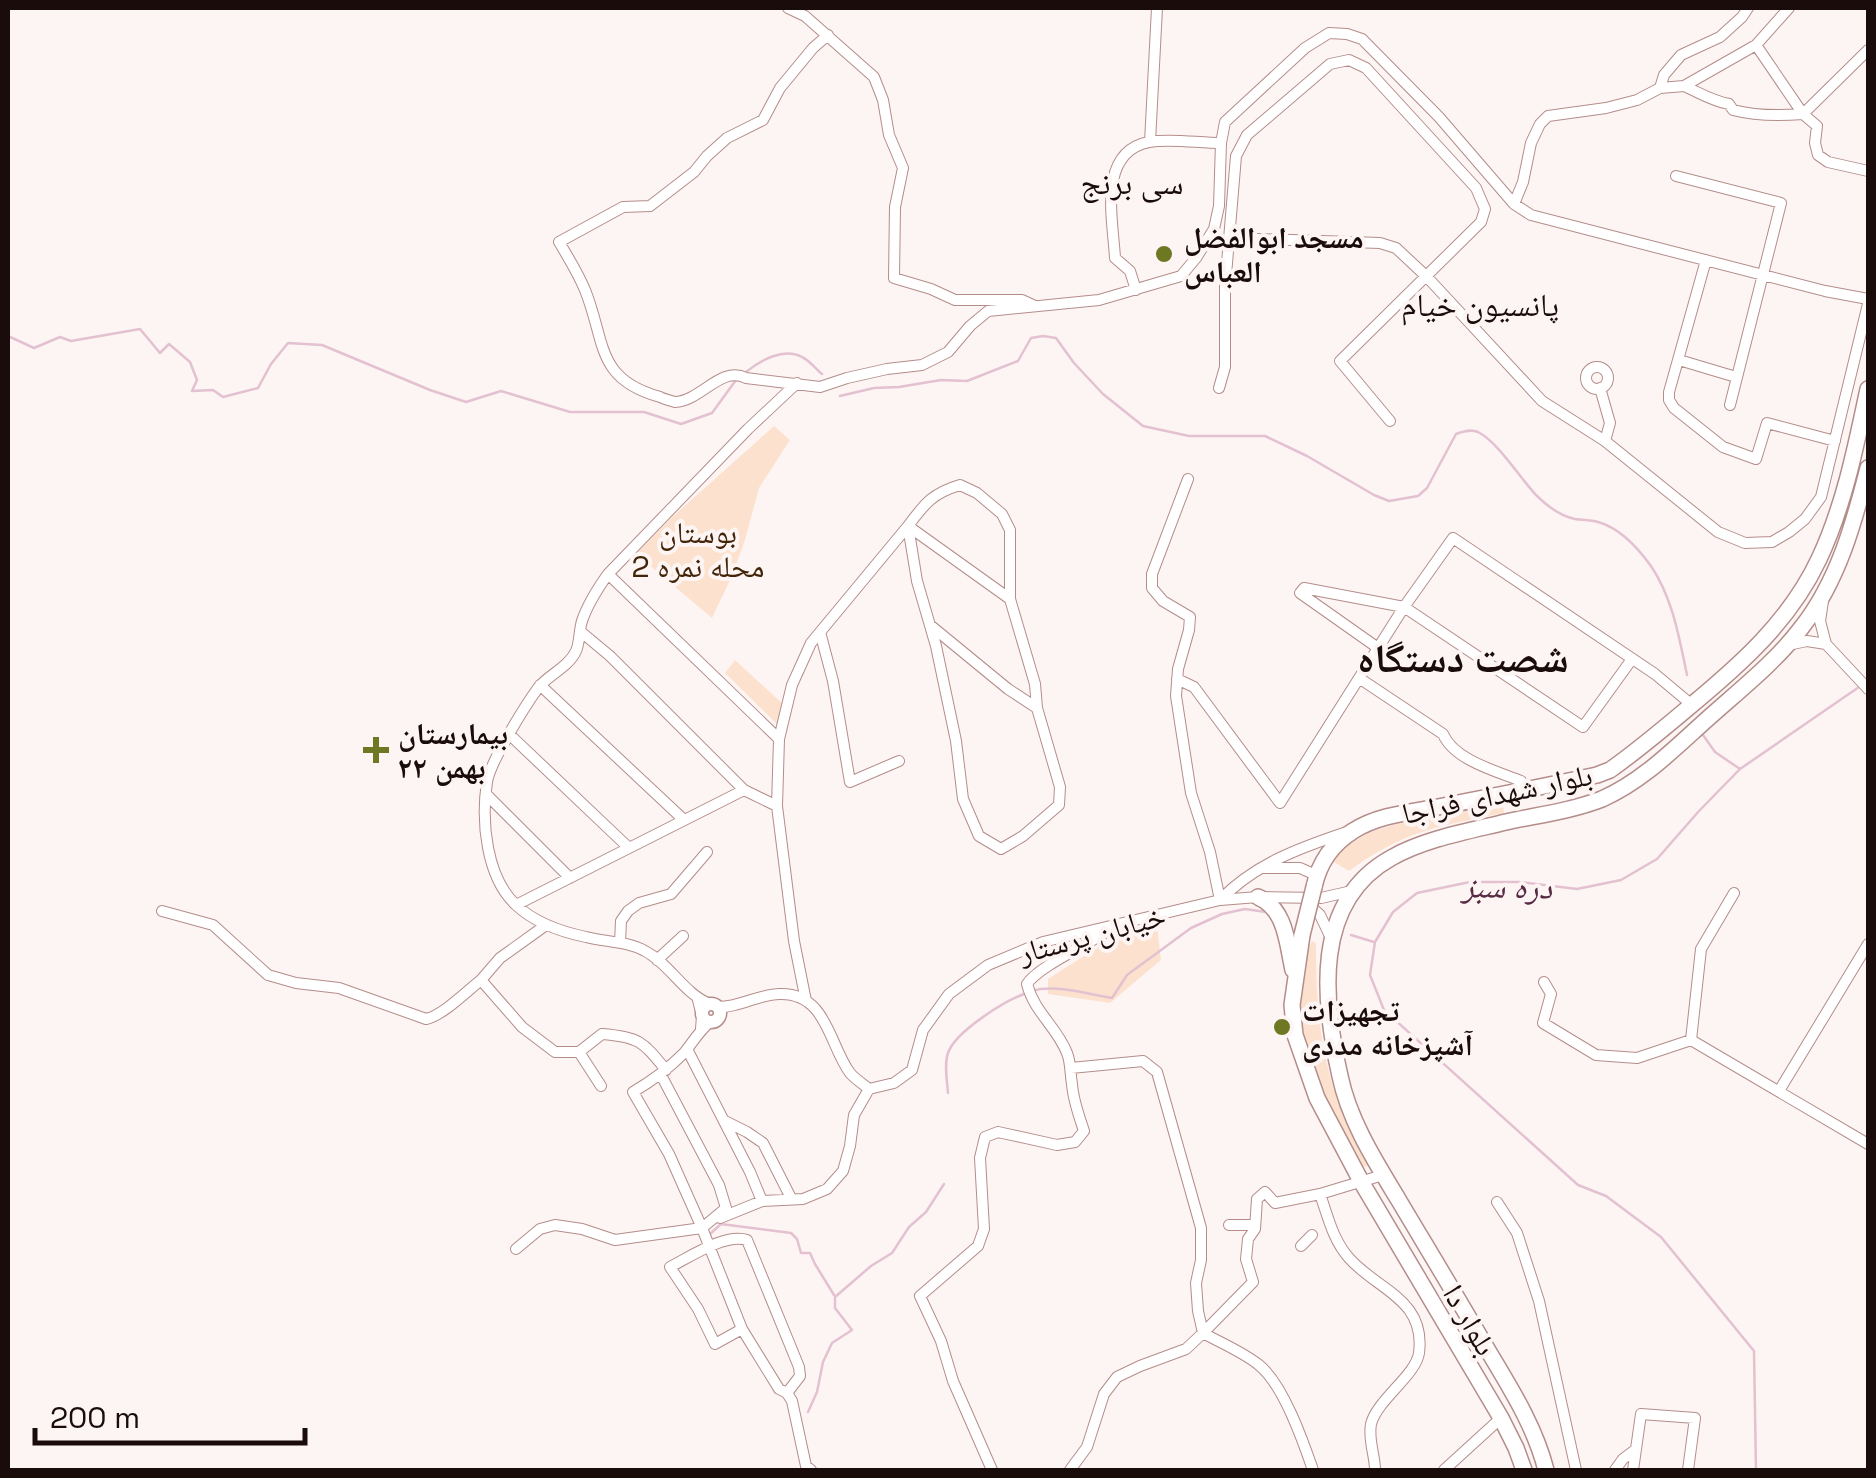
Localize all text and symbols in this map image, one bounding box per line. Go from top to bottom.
district label: سی برنج [1080,163,1184,203]
place label: مسجد ابوالفضل العباس [1184,218,1364,291]
marker: مسجد ابوالفضل العباس [1153,243,1175,265]
district label: پانسیون خیام [1401,285,1559,326]
park label: بوستان محله نمره 2 [631,513,765,586]
district label: شصت دستگاه [1357,633,1569,684]
place label: بیمارستان ۲۲ بهمن [398,714,508,787]
marker: بیمارستان ۲۲ بهمن [363,737,389,763]
street label: بلوار شهدای فراجا [1398,755,1596,833]
water label: دره سبز [1460,866,1553,908]
street label: خیابان پرستار [1013,896,1170,973]
place label: تجهیزات آشپزخانه مددی [1302,991,1474,1064]
marker: تجهیزات آشپزخانه مددی [1271,1016,1293,1038]
street label: بلوار دا [1434,1277,1506,1363]
scale bar [35,1383,305,1445]
text: 200 m [50,1398,140,1437]

